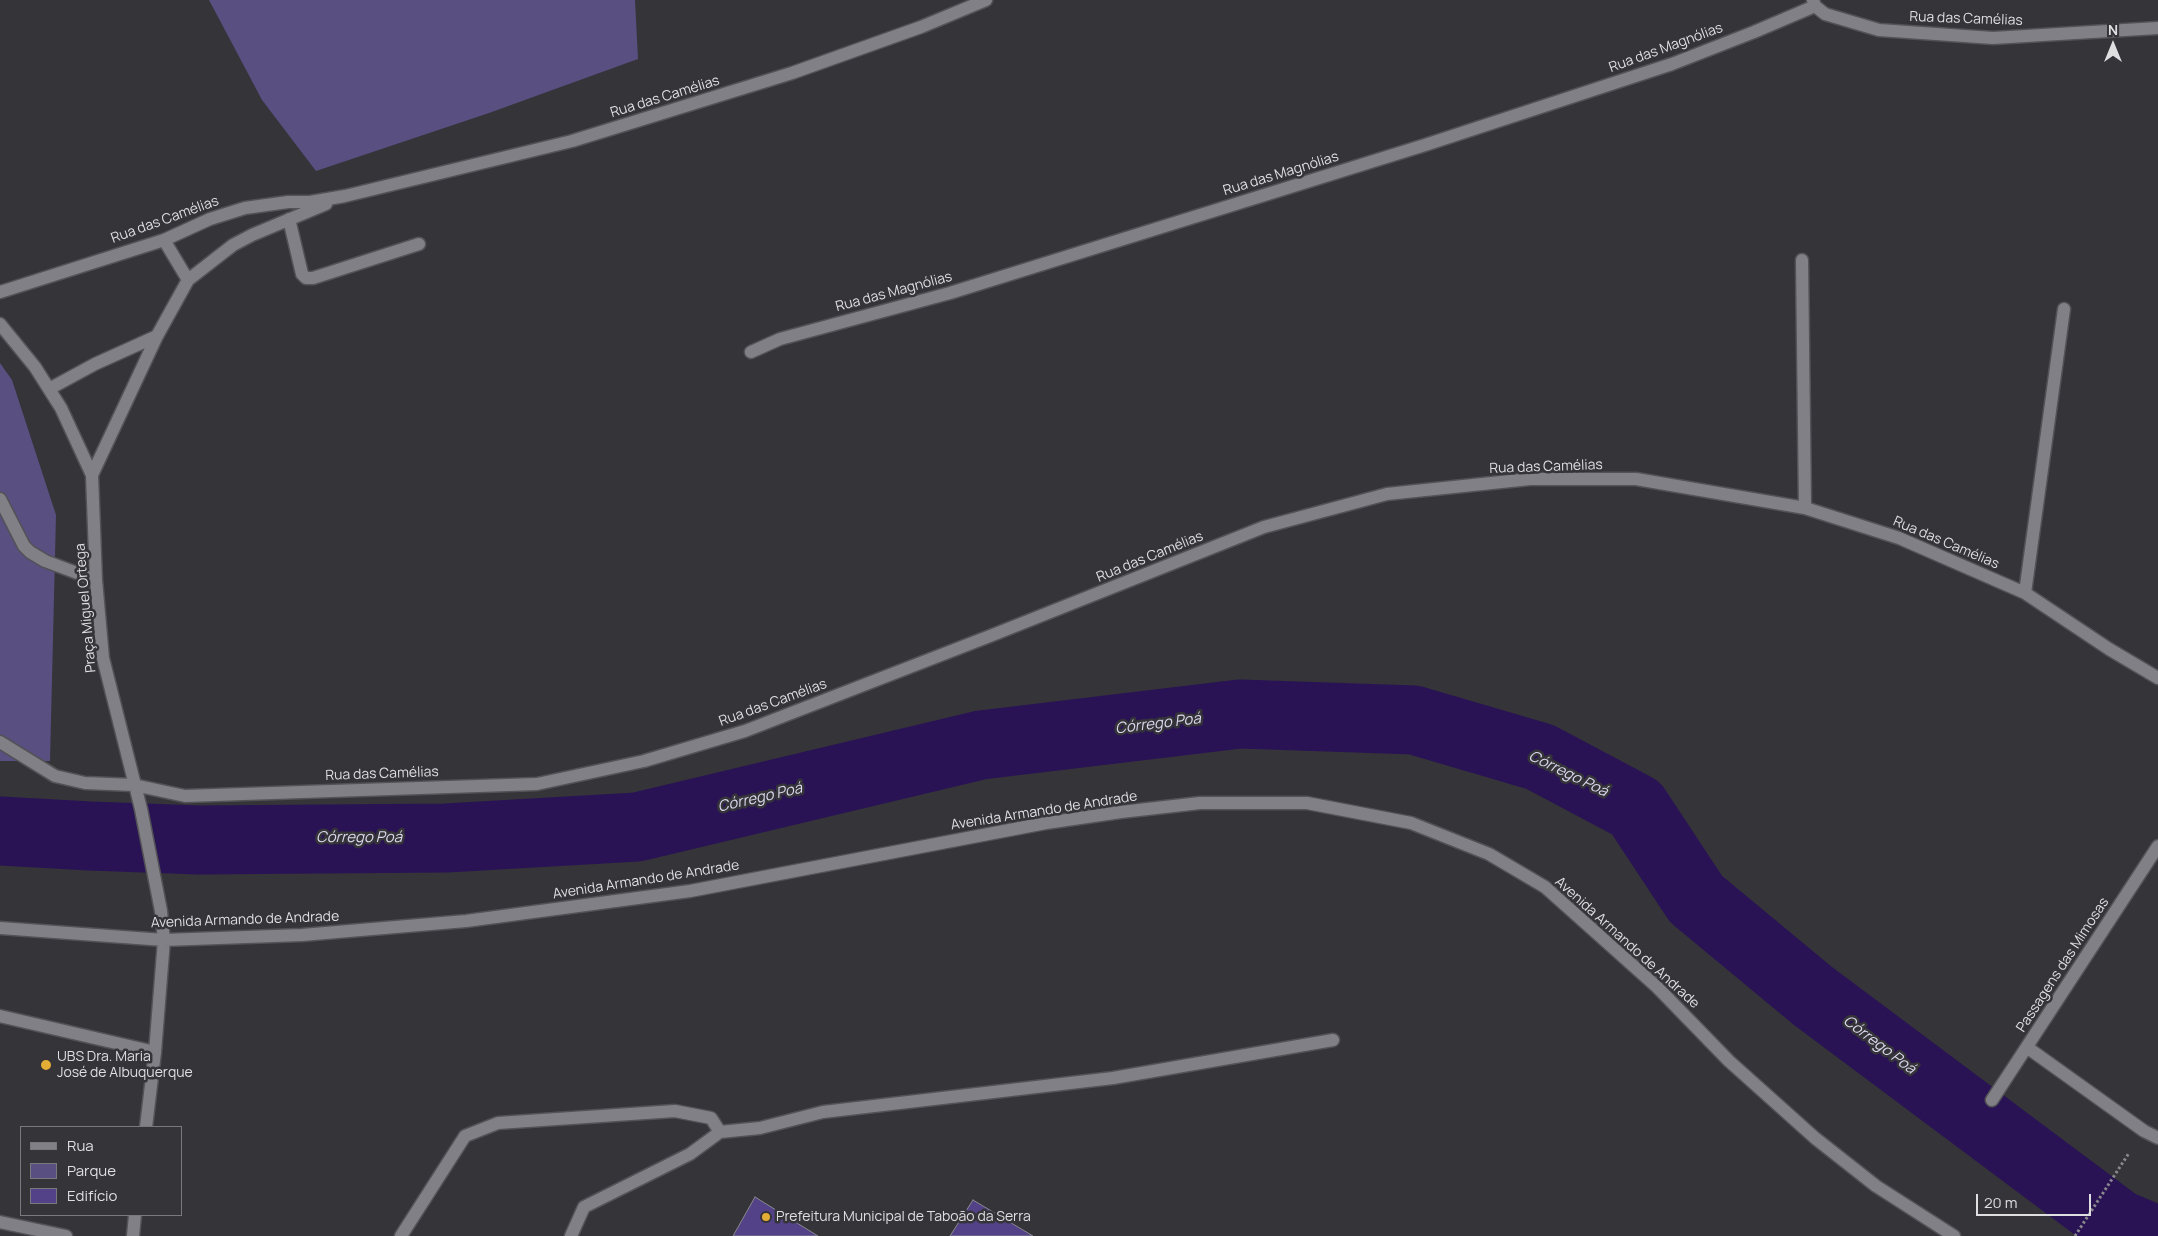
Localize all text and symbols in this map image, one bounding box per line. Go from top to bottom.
street label: Rua das Camélias [1909,9,2023,29]
street label: Rua das Magnólias [1607,20,1725,76]
north arrow [2088,20,2138,70]
text: N [2108,20,2118,39]
street label: Rua das Camélias [608,72,722,122]
street label: Rua das Magnólias [1221,148,1341,200]
street label: Rua das Camélias [109,193,221,247]
street label: Rua das Magnólias [834,268,954,316]
street label: Rua das Camélias [1489,457,1603,477]
street label: Rua das Camélias [1890,513,2002,573]
street label: Rua das Camélias [1094,528,1206,586]
street label: Praça Miguel Ortega [72,543,100,673]
street label: Rua das Camélias [717,676,829,730]
water label: Córrego Poá [1114,710,1202,738]
water label: Córrego Poá [1525,747,1611,801]
street label: Rua das Camélias [325,764,439,784]
water label: Córrego Poá [716,780,804,816]
street label: Avenida Armando de Andrade [950,788,1138,834]
water label: Córrego Poá [316,829,402,847]
street label: Avenida Armando de Andrade [552,857,740,903]
street label: Avenida Armando de Andrade [1551,874,1703,1012]
street label: Passagens das Mimosas [2013,895,2113,1035]
street label: Avenida Armando de Andrade [151,908,339,932]
water label: Córrego Poá [1839,1012,1919,1078]
place label: UBS Dra. Maria José de Albuquerque [57,1049,193,1082]
marker: UBS Dra. Maria José de Albuquerque [39,1058,53,1072]
legend [20,1126,182,1216]
text: Rua [67,1135,94,1156]
text: Parque [67,1160,116,1181]
scale bar [1978,1184,2093,1216]
text: Edifício [67,1185,117,1206]
text: 20 m [1984,1192,2017,1213]
place label: Prefeitura Municipal de Taboão da Serra [776,1209,1031,1225]
marker: Prefeitura Municipal de Taboão da Serra [760,1211,772,1223]

